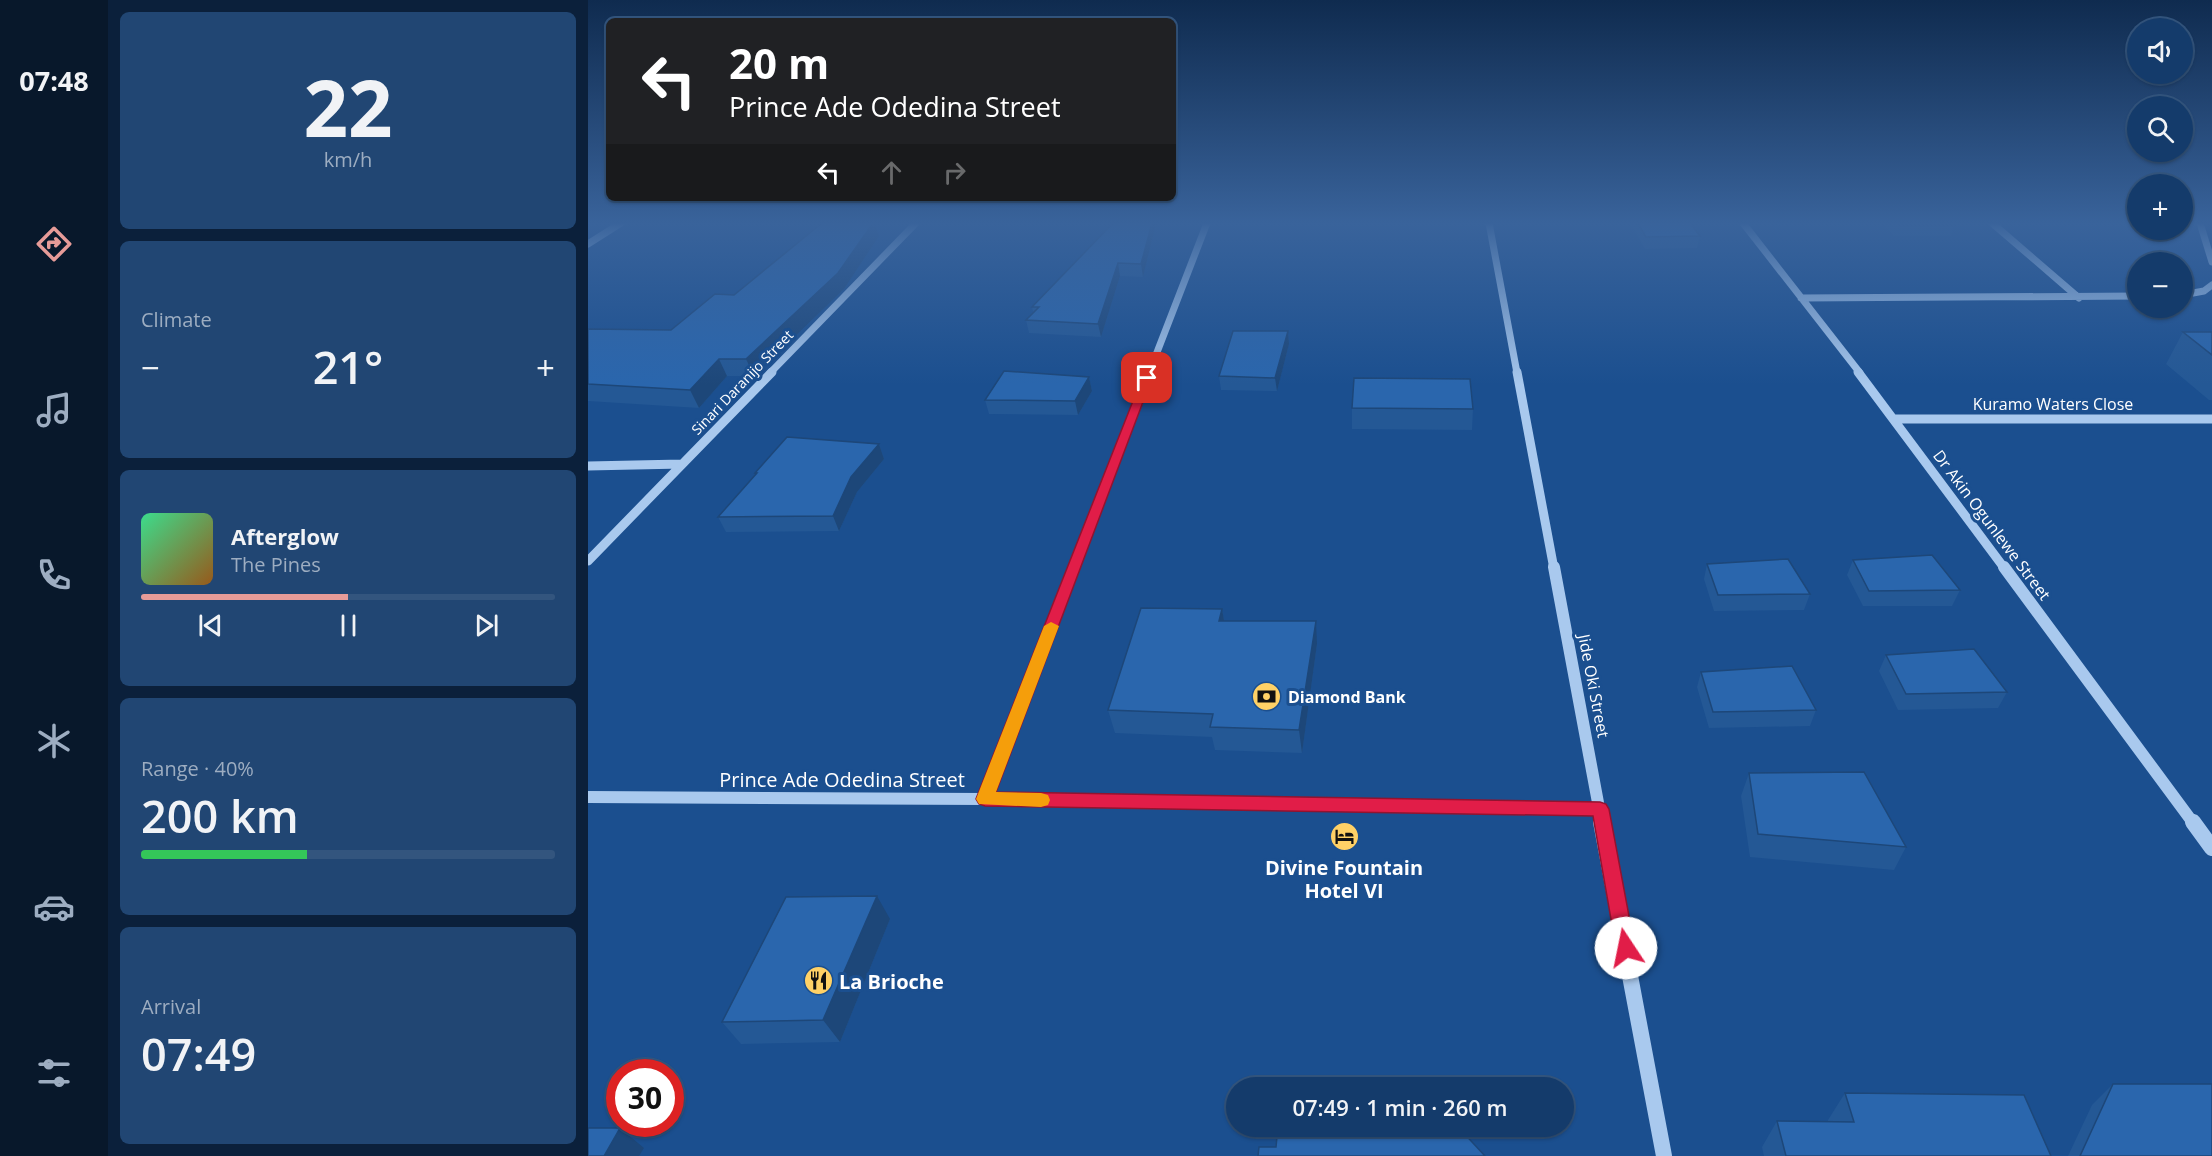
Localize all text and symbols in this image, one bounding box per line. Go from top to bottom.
map controls [2127,18,2193,318]
button: sound [2127,18,2193,84]
text: 20 m [729,34,829,91]
icon: left [630,42,708,120]
text: 22 [303,54,393,160]
text: 07:48 [19,62,89,99]
text: Prince Ade Odedina Street [729,88,1061,125]
button: search [2127,96,2193,162]
text: km/h [324,146,372,173]
icon: left [812,156,845,189]
icon: ahead [875,156,908,189]
icon: right [938,156,971,189]
button: + [2127,174,2193,240]
icon: directions [33,223,75,265]
button: − [2127,252,2193,318]
text: Climate [141,306,212,333]
street label: Sinari Daranijo Street [687,326,797,438]
text: 21° [313,336,383,397]
text: − [141,345,160,390]
text: + [536,345,555,390]
pin [1121,352,1172,403]
icon: arrive [1130,361,1163,394]
icon: music [33,389,75,431]
street label: Kuramo Waters Close [1973,393,2133,415]
street label: Dr Akin Ogunlewe Street [1928,445,2056,605]
text: Afterglow [231,521,339,551]
text: The Pines [231,551,321,578]
icon: phone [33,554,75,596]
icon: previous [194,609,227,642]
icon: pause [332,609,365,642]
icon: next [470,609,503,642]
street label: Jide Oki Street [1573,630,1615,740]
bank icon: Diamond Bank [1251,681,1283,713]
place label: Diamond Bank [1288,686,1406,708]
icon: climate [33,720,75,762]
text: Range · 40% [141,755,254,782]
street label: Prince Ade Odedina Street [719,766,965,793]
text: 200 km [141,785,299,846]
hotel icon: Divine Fountain Hotel VI [1328,820,1360,852]
place label: Divine Fountain Hotel VI [1265,854,1423,904]
icon: car [33,886,75,928]
position arrow [1594,916,1658,980]
restaurant icon: La Brioche [802,965,834,997]
place label: La Brioche [839,968,944,995]
text: Arrival [141,993,201,1020]
text: 07:49 [141,1023,256,1084]
icon: filters [33,1052,75,1094]
speed limit sign: 30 [606,1059,684,1137]
text: 07:49 · 1 min · 260 m [1292,1092,1508,1122]

